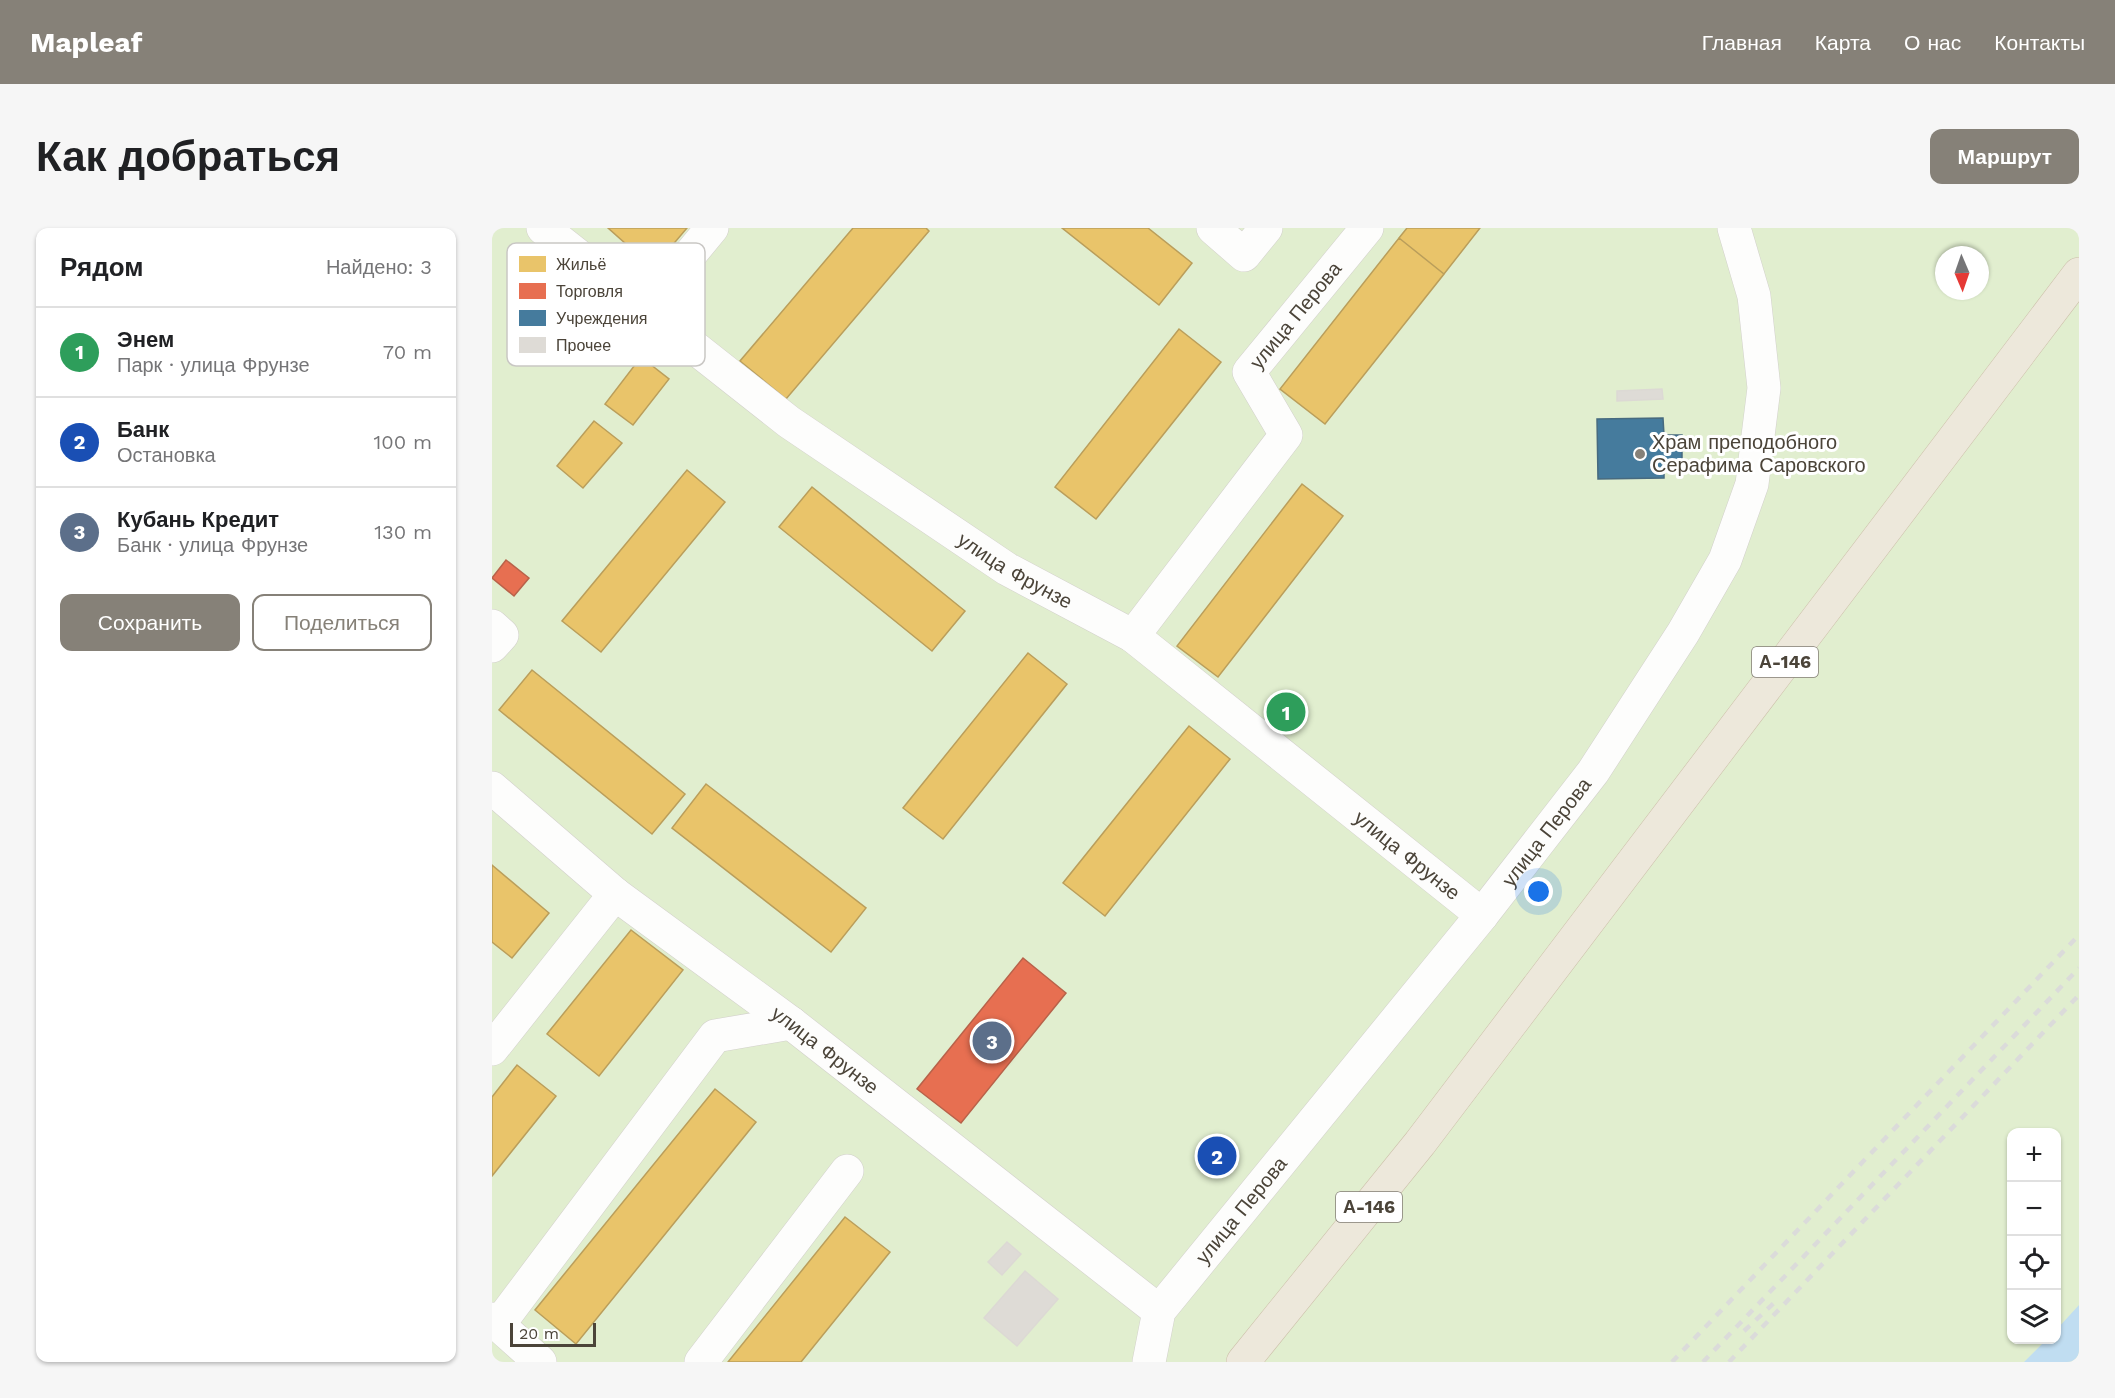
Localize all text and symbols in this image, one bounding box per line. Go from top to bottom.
text: Mapleaf [30,26,142,59]
text: Главная [1702,30,1782,55]
text: Карта [1815,30,1871,55]
text: О нас [1904,30,1961,55]
text: Контакты [1994,30,2085,55]
button: Маршрут [1930,129,2079,184]
text: Как добраться [36,132,340,181]
legend [507,243,705,366]
north arrow [1935,246,1989,300]
text: Рядом [60,252,143,282]
text: Найдено: 3 [326,255,432,279]
text: Жильё [556,255,606,274]
street label: улица Перова [1245,256,1347,374]
text: Торговля [556,282,623,301]
text: Учреждения [556,309,648,328]
text: Энем [117,327,174,352]
text: Прочее [556,336,611,355]
text: 1 [75,340,84,364]
text: 70 m [383,340,432,364]
text: Парк · улица Фрунзе [117,353,310,377]
text: Банк [117,417,169,442]
text: 2 [74,430,85,454]
text: 100 m [373,430,432,454]
place label: Храм преподобного Серафима Саровского [1652,430,1866,477]
text: Остановка [117,443,216,467]
marker: Храм преподобного Серафима Саровского [1633,447,1647,461]
text: Кубань Кредит [117,507,279,532]
text: 3 [74,520,85,544]
text: 130 m [374,520,432,544]
street label: улица Фрунзе [953,527,1076,614]
text: Банк · улица Фрунзе [117,533,308,557]
button: Сохранить [60,594,240,651]
button: Поделиться [252,594,432,651]
road number: А-146 [1752,647,1818,677]
pin: 1 [1266,690,1306,734]
street label: улица Перова [1497,772,1597,891]
street label: улица Фрунзе [1349,806,1465,905]
your location [1524,877,1553,906]
street label: улица Фрунзе [767,1001,883,1099]
pin: 3 [972,1018,1012,1064]
map controls [2007,1128,2061,1344]
button: + [2007,1128,2061,1182]
pin: 2 [1198,1134,1236,1178]
street label: улица Перова [1190,1151,1292,1269]
button: − [2007,1182,2061,1236]
road number: А-146 [1336,1192,1402,1222]
button: locate [2007,1236,2061,1290]
button: layers [2007,1290,2061,1344]
scale bar [510,1320,596,1348]
text: 20 m [519,1324,559,1343]

